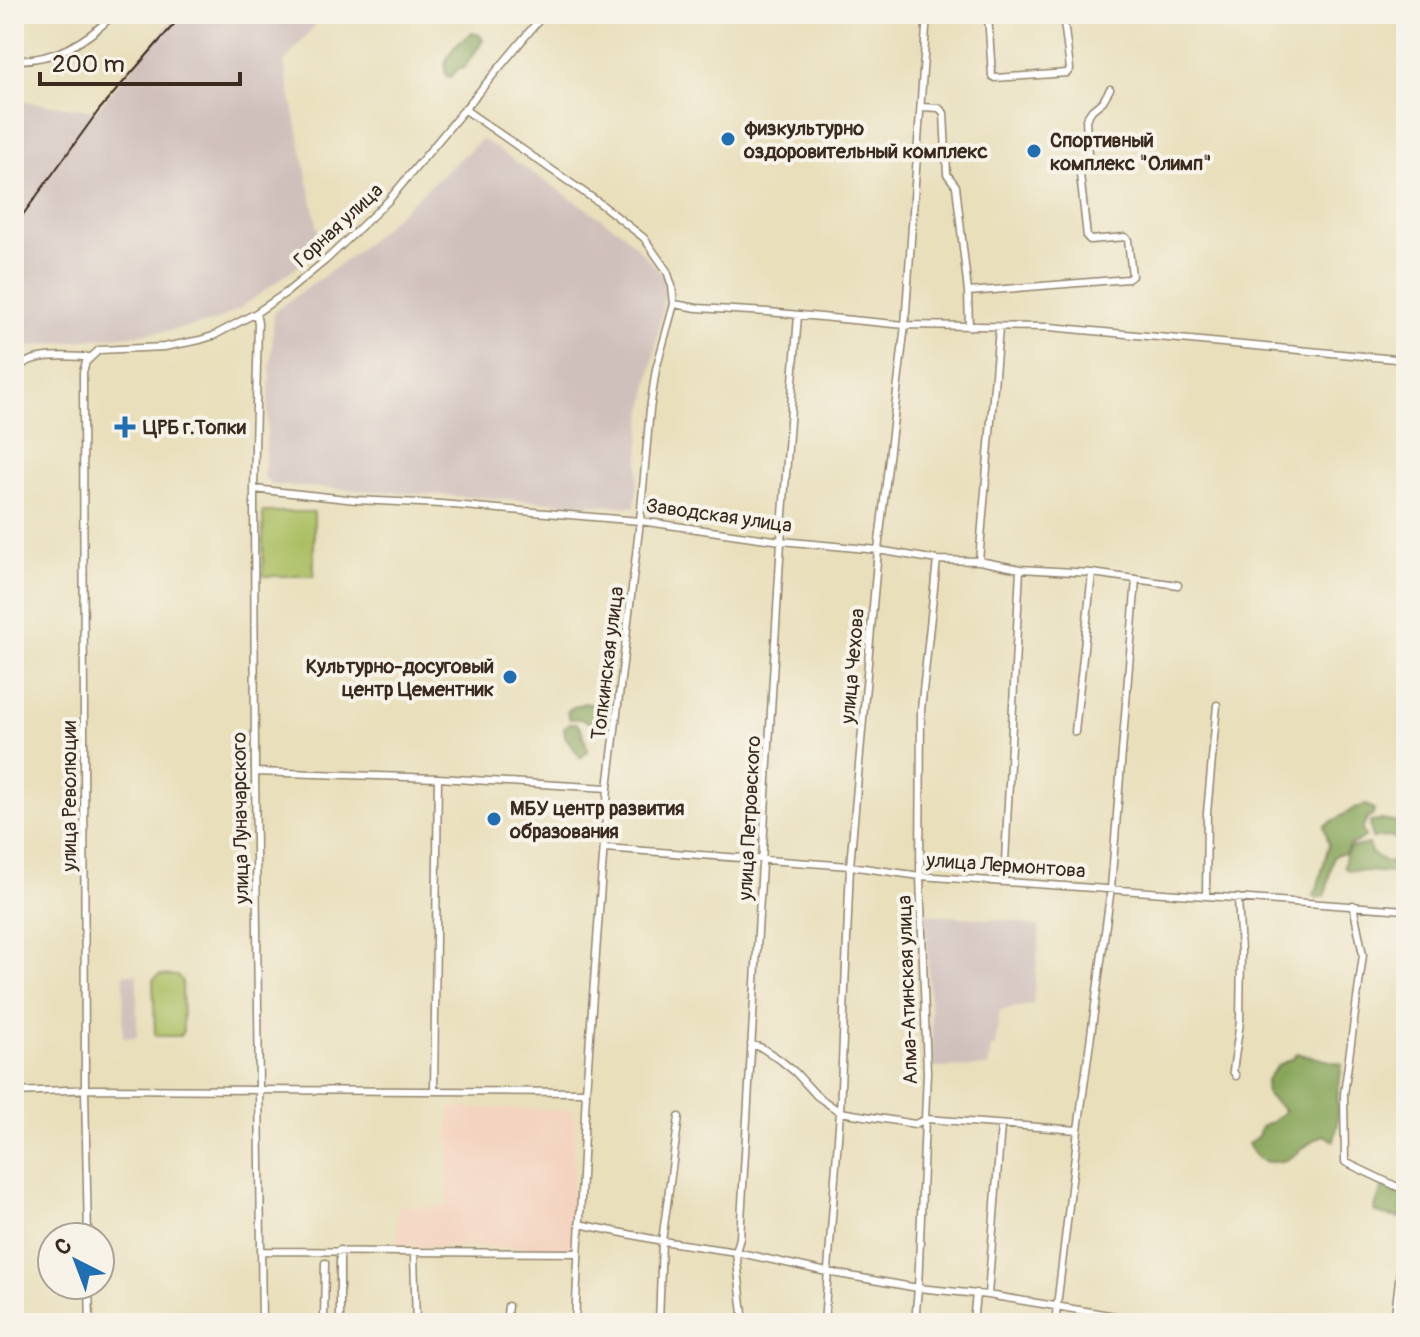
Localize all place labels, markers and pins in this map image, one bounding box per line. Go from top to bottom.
place label: физкультурно оздоровительный комплекс [743,116,988,164]
place label: Спортивный комплекс "Олимп" [1050,128,1211,176]
marker: физкультурно оздоровительный комплекс [719,130,737,148]
marker: Спортивный комплекс "Олимп" [1025,142,1043,160]
place label: ЦРБ г.Топки [143,415,246,440]
marker: ЦРБ г.Топки [114,416,136,438]
place label: Культурно-досуговый центр Цементник [306,654,494,702]
marker: Культурно-досуговый центр Цементник [501,668,519,686]
place label: МБУ центр развития образования [509,796,684,844]
marker: МБУ центр развития образования [485,810,503,828]

